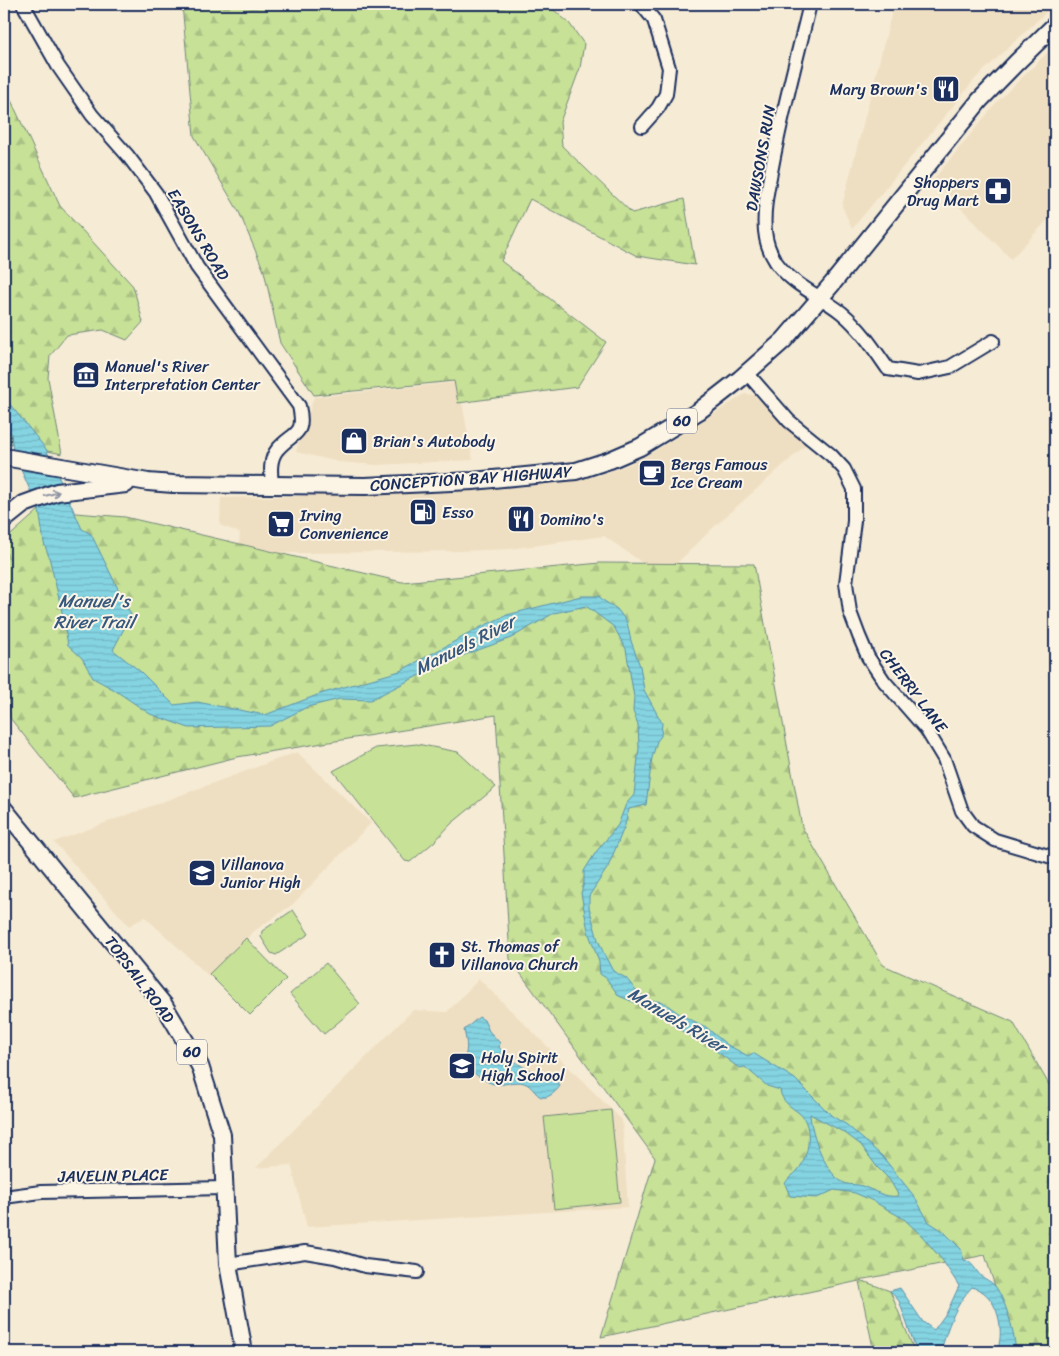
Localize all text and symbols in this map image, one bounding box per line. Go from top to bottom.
restaurant icon: Mary Brown's [931,74,961,104]
place label: Mary Brown's [830,75,927,104]
street label: DAWSONS RUN [737,103,784,214]
place label: Shoppers Drug Mart [907,168,980,215]
pharmacy icon: Shoppers Drug Mart [983,176,1013,206]
street label: EASONS ROAD [159,182,238,287]
place label: Manuel's River Interpretation Center [104,352,261,399]
museum icon: Manuel's River Interpretation Center [71,360,101,390]
road number: 60 [667,408,697,434]
shop icon: Brian's Autobody [339,426,369,456]
place label: Brian's Autobody [373,427,496,456]
place label: Bergs Famous Ice Cream [670,450,768,497]
street label: CONCEPTION BAY HIGHWAY [369,457,574,500]
cafe icon: Bergs Famous Ice Cream [637,458,667,488]
one-way arrow [44,489,60,498]
fuel station icon: Esso [408,497,438,527]
place label: Esso [442,498,474,527]
place label: Irving Convenience [299,501,389,548]
restaurant icon: Domino's [506,504,536,534]
place label: Domino's [540,505,604,534]
supermarket icon: Irving Convenience [266,509,296,539]
water label: Manuel's River Trail [54,585,138,638]
water label: Manuels River [409,604,524,684]
street label: CHERRY LANE [872,642,956,740]
place label: Villanova Junior High [220,850,301,897]
school or university icon: Villanova Junior High [187,858,217,888]
street label: TOPSAIL ROAD [97,929,183,1030]
place label: St. Thomas of Villanova Church [461,932,578,979]
church icon: St. Thomas of Villanova Church [427,940,457,970]
water label: Manuels River [622,978,735,1064]
road number: 60 [177,1040,207,1064]
place label: Holy Spirit High School [481,1043,565,1090]
school or university icon: Holy Spirit High School [447,1051,477,1081]
street label: JAVELIN PLACE [57,1160,169,1191]

